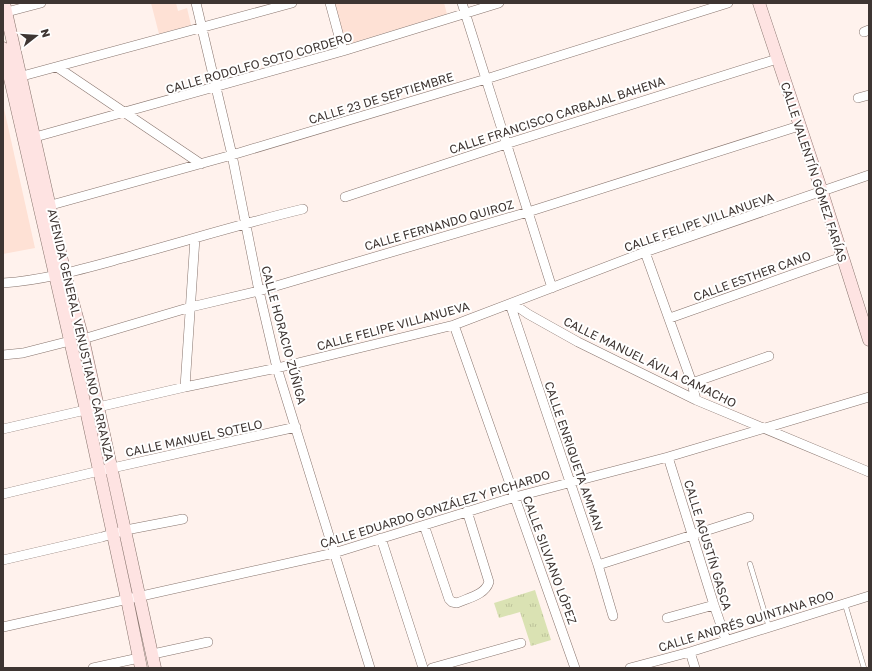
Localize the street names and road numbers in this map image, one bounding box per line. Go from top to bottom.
street label: CALLE RODOLFO SOTO CORDERO [164,29,354,97]
street label: CALLE 23 DE SEPTIEMBRE [307,69,455,127]
street label: CALLE FRANCISCO CARBAJAL BAHENA [447,73,667,157]
street label: CALLE VALENTÍN GÓMEZ FARÍAS [778,80,850,264]
street label: CALLE FELIPE VILLANUEVA [622,189,776,255]
street label: CALLE FERNANDO QUIROZ [363,196,515,254]
street label: AVENIDA GENERAL VENUSTIANO CARRANZA [45,207,117,463]
street label: CALLE ESTHER CANO [691,248,813,304]
street label: CALLE HORACIO ZÚÑIGA [258,264,310,406]
street label: CALLE FELIPE VILLANUEVA [315,298,471,354]
street label: CALLE MANUEL ÁVILA CAMACHO [561,313,739,411]
street label: CALLE ENRIQUETA AMMAN [541,379,607,533]
street label: CALLE MANUEL SOTELO [124,416,264,460]
street label: CALLE EDUARDO GONZÁLEZ Y PICHARDO [318,467,552,551]
street label: CALLE AGUSTÍN GASCA [681,478,735,612]
street label: CALLE SILVIANO LÓPEZ [520,494,580,626]
street label: CALLE ANDRÉS QUINTANA ROO [656,587,836,655]

